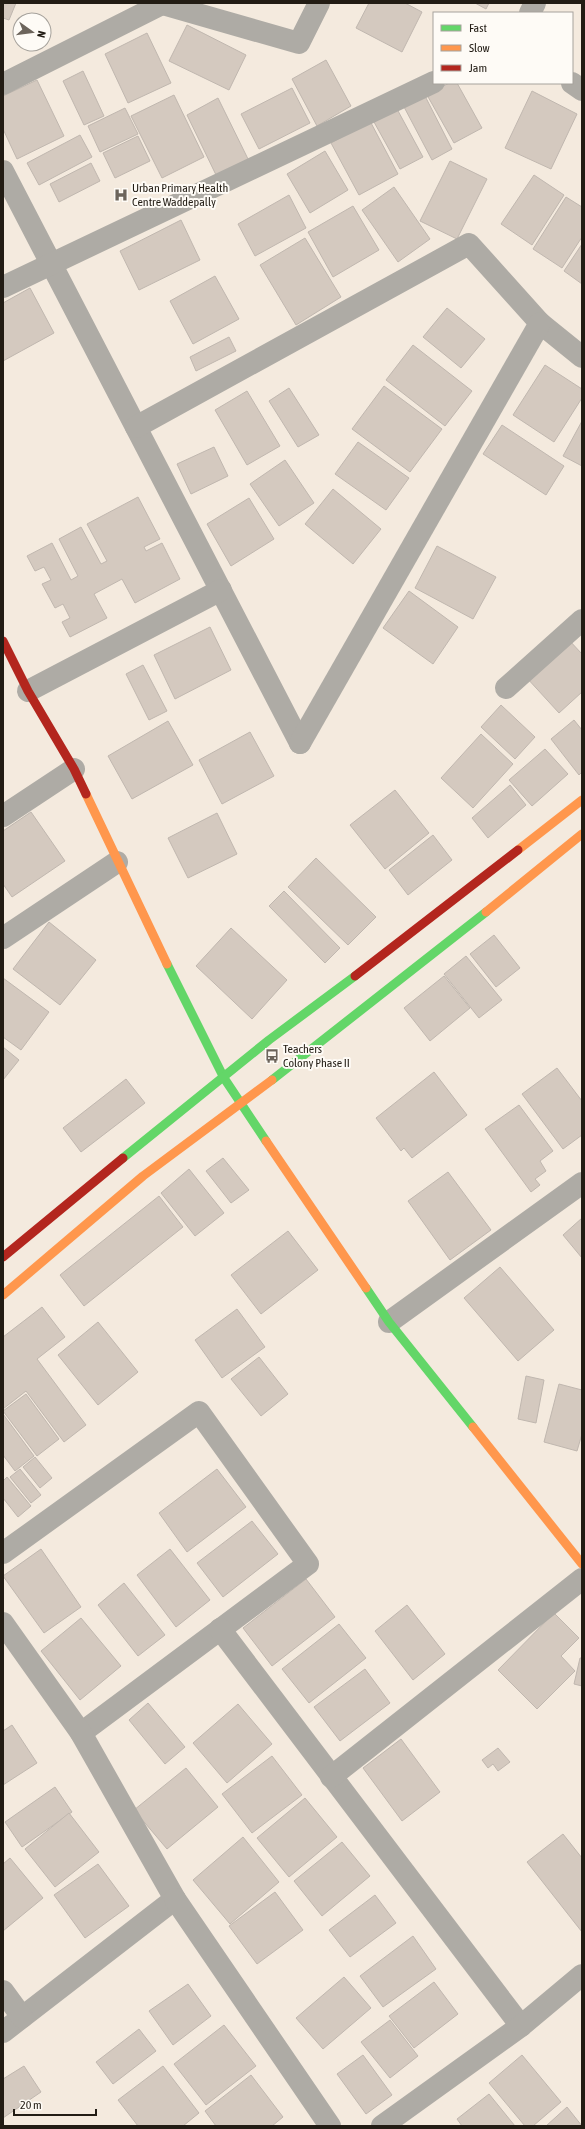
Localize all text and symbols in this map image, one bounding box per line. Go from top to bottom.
north arrow [12,12,52,52]
legend [433,12,573,84]
text: Fast [469,21,487,35]
text: N [35,30,48,39]
text: Slow [469,41,490,55]
text: Jam [469,61,487,75]
place label: Urban Primary Health Centre Waddepally [132,181,228,209]
hospital icon: Urban Primary Health Centre Waddepally [113,187,129,203]
place label: Teachers Colony Phase II [283,1042,350,1070]
bus stop icon: Teachers Colony Phase II [264,1048,280,1064]
scale bar [14,2091,96,2117]
text: 20 m [20,2098,42,2112]

